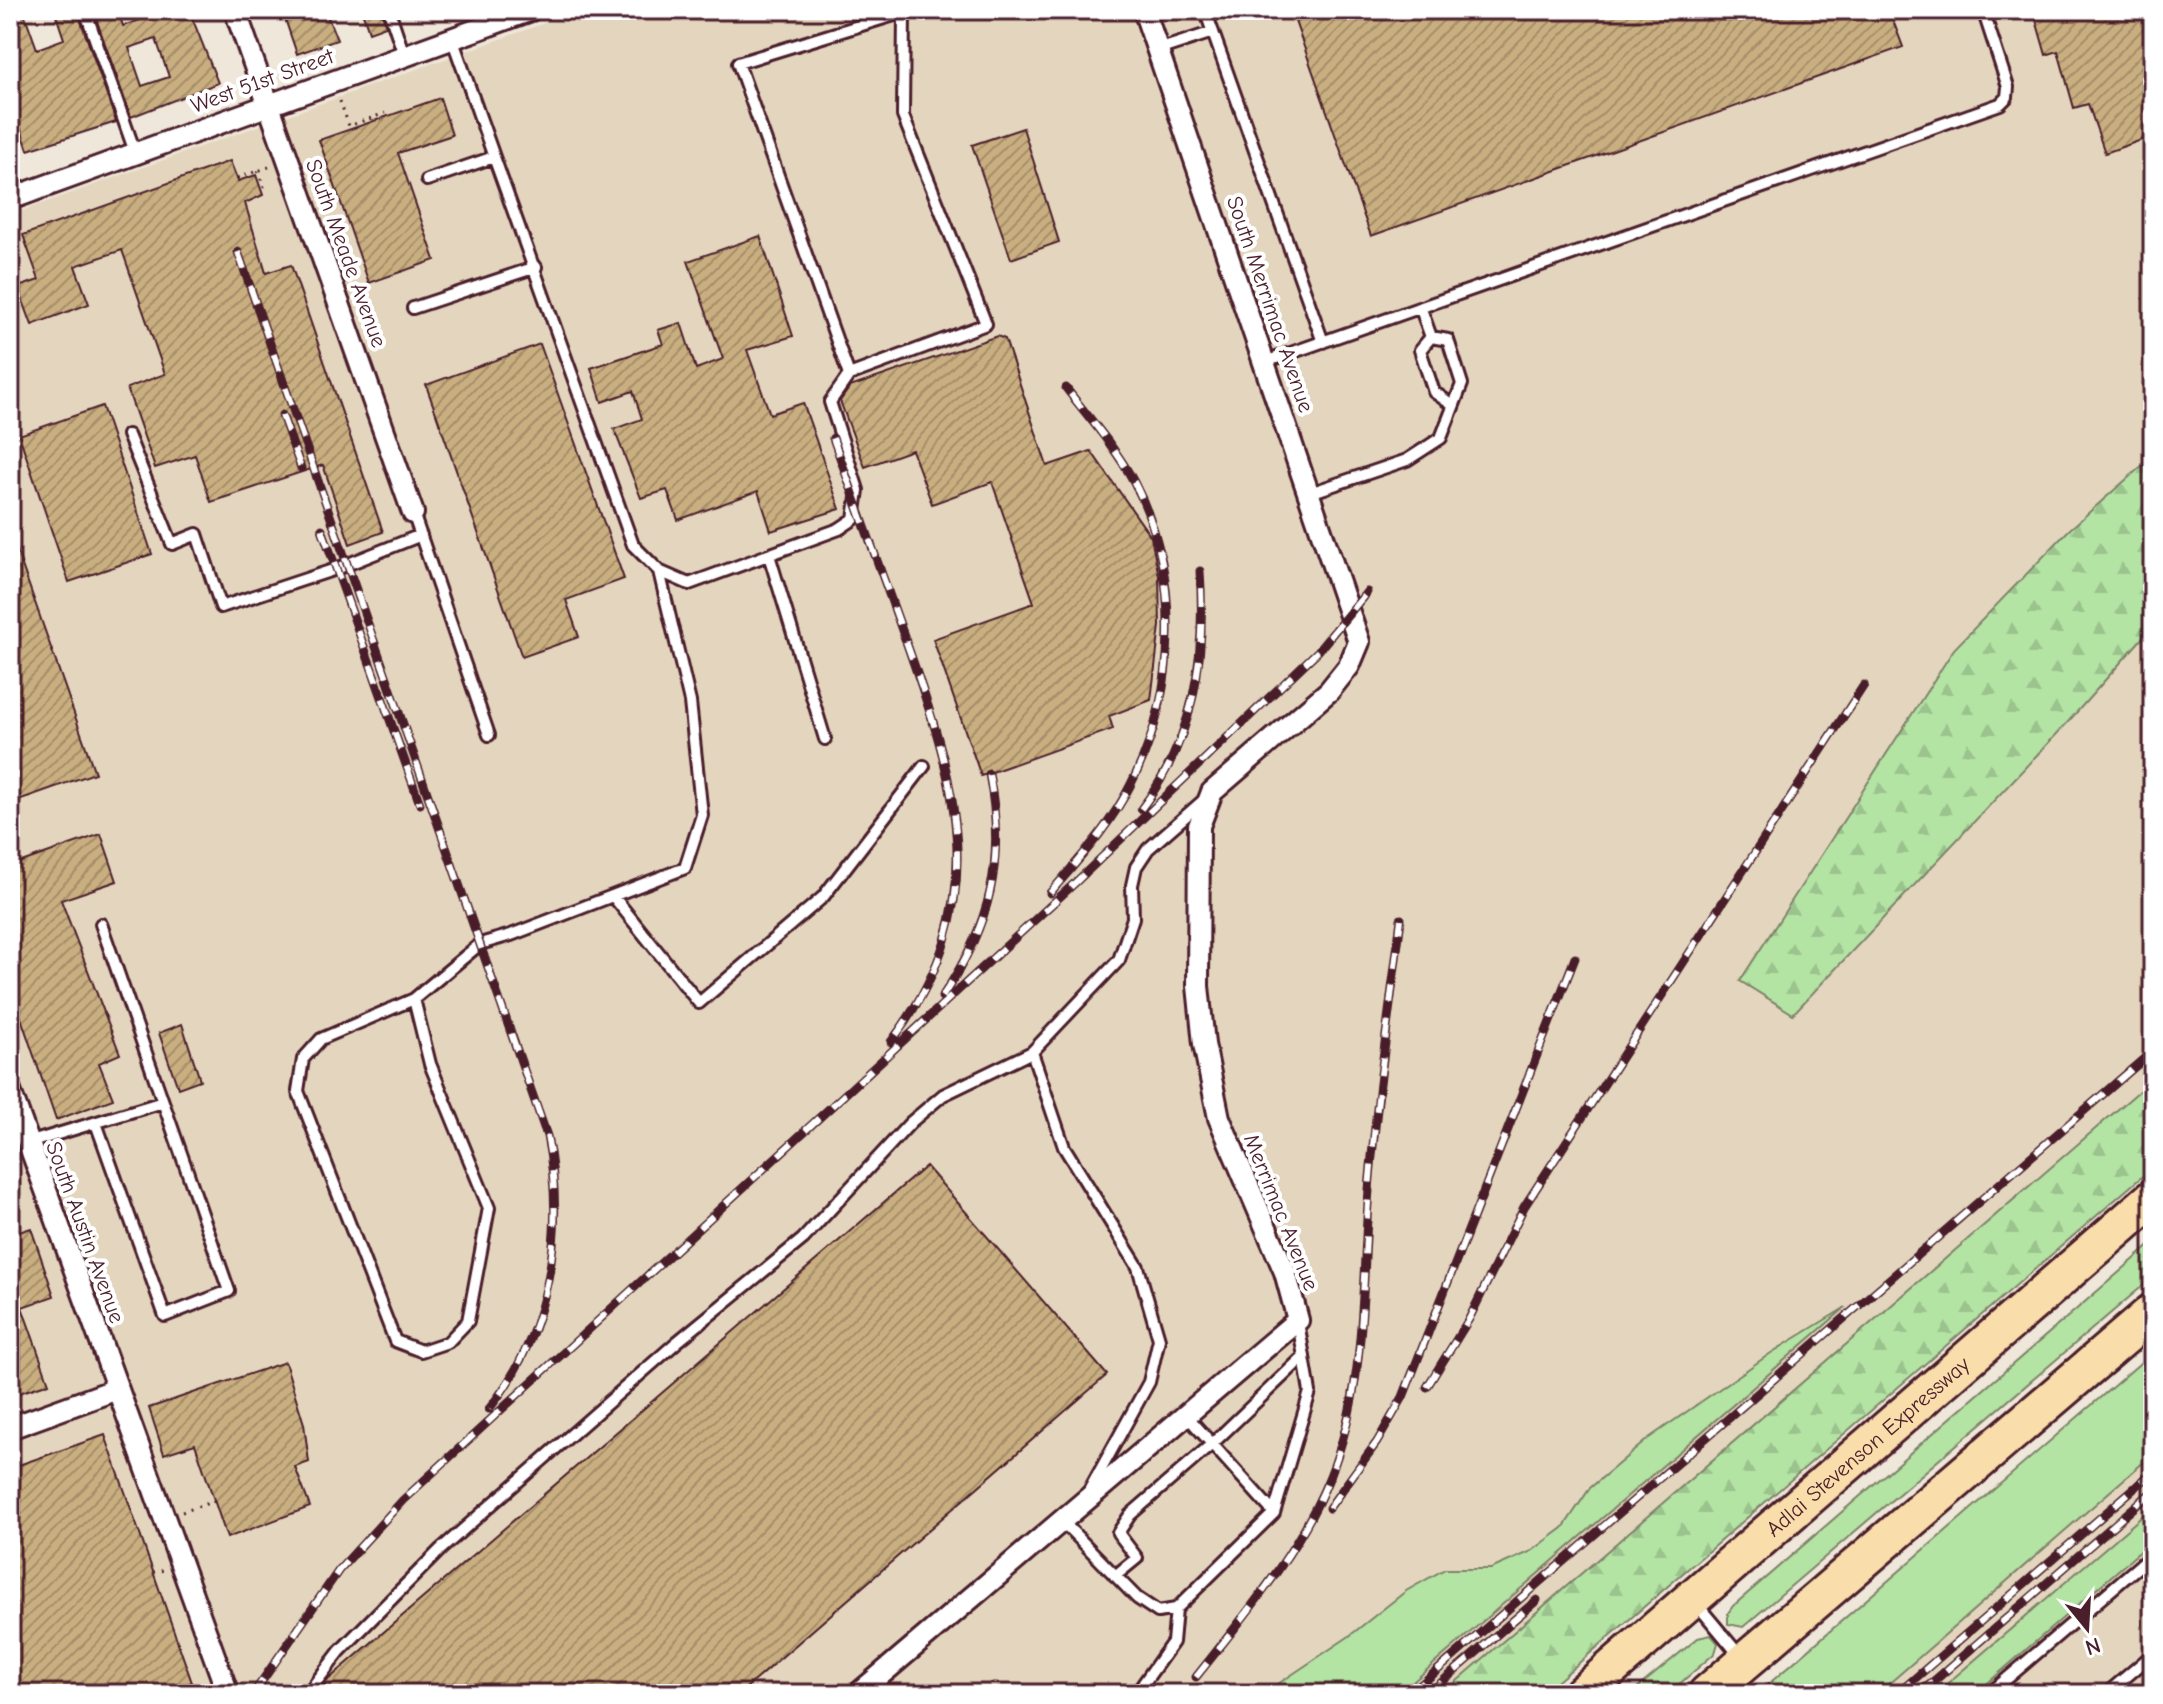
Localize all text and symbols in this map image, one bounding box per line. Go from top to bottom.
street label: West 51st Street [187,43,338,119]
street label: South Meade Avenue [300,156,392,351]
street label: South Merrimac Avenue [1221,193,1319,416]
street label: Merrimac Avenue [1238,1130,1324,1294]
street label: South Austin Avenue [40,1138,130,1327]
street label: Adlai Stevenson Expressway [1761,1351,1975,1542]
north arrow [2047,1588,2127,1668]
text: N [2082,1631,2104,1661]

